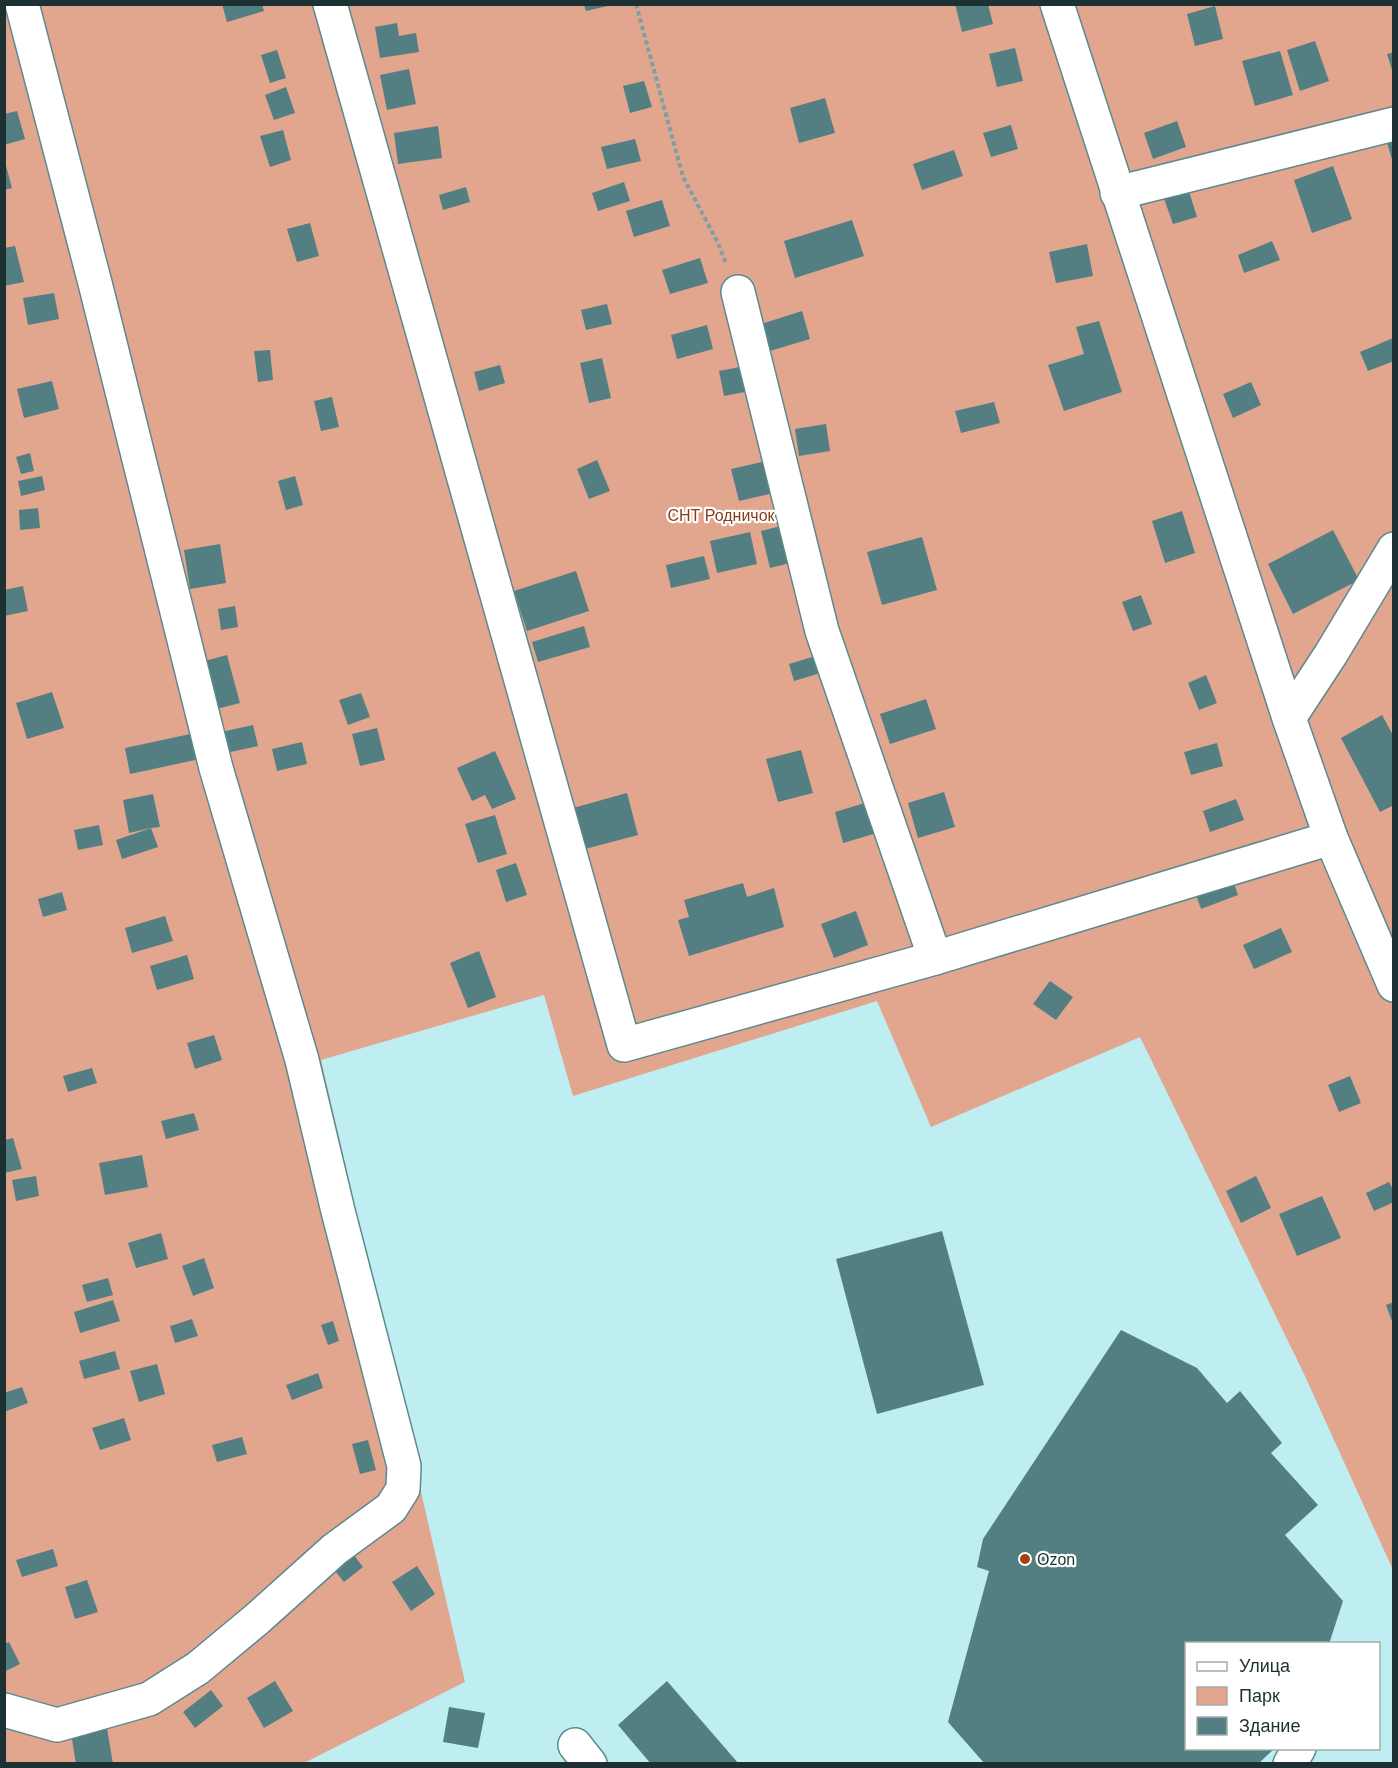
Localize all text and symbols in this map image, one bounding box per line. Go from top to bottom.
park label: СНТ Родничок [667,507,776,524]
place label: Ozon [1037,1551,1075,1568]
marker: Ozon [1018,1552,1032,1566]
legend [1185,1642,1380,1750]
text: Улица [1239,1656,1291,1676]
text: Парк [1239,1686,1280,1706]
text: Здание [1239,1716,1300,1736]

